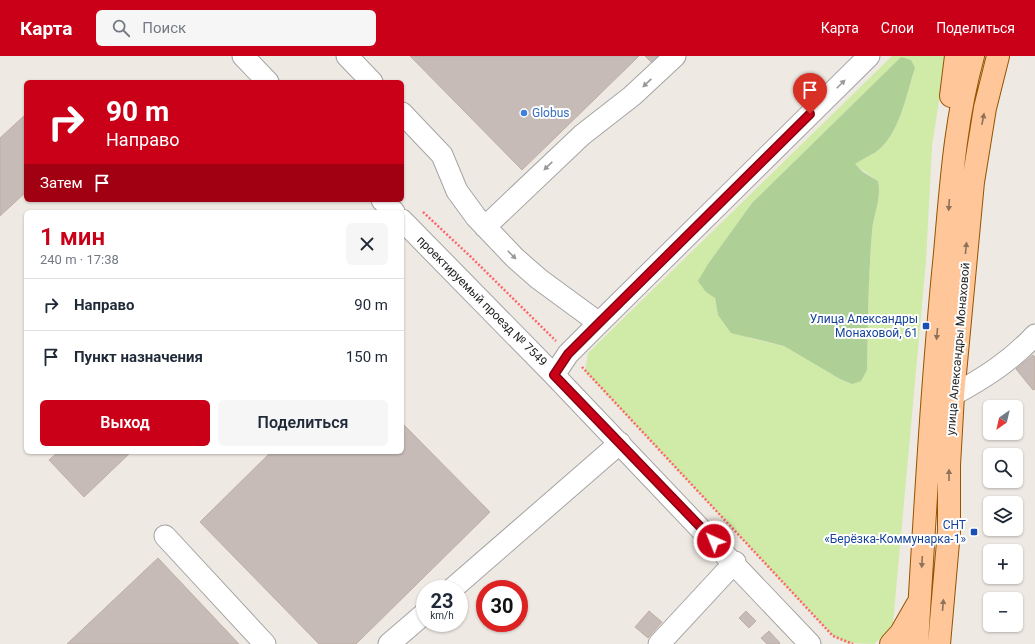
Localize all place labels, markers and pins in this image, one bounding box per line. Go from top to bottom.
pin [793,73,827,114]
place label: Globus [532,106,569,120]
marker: Globus [519,108,529,118]
place label: Улица Александры Монаховой, 61 [810,312,918,340]
marker: Улица Александры Монаховой, 61 [921,321,931,331]
place label: СНТ «Берёзка-Коммунарка-1» [824,518,966,546]
marker: СНТ «Берёзка-Коммунарка-1» [969,527,979,537]

